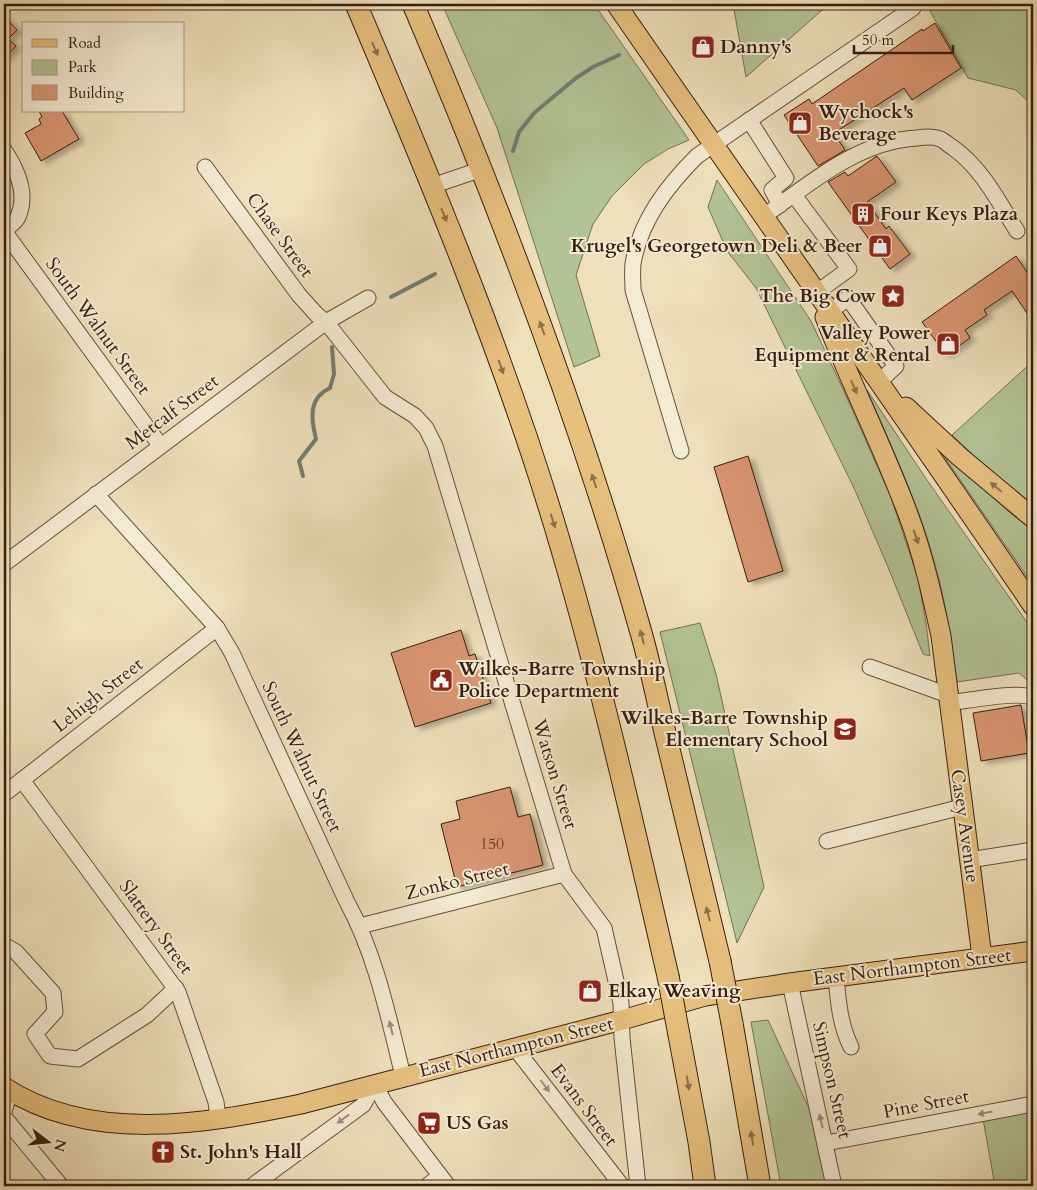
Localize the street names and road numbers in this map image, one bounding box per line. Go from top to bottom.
street label: Chase Street [240,187,320,283]
street label: South Walnut Street [39,252,157,400]
street label: Metcalf Street [120,368,224,456]
street label: Lehigh Street [48,652,148,738]
street label: South Walnut Street [256,677,348,837]
street label: Watson Street [526,715,584,832]
street label: Casey Avenue [944,768,986,884]
street label: Zonko Street [402,856,512,906]
street label: Slattery Street [113,874,199,980]
street label: East Northampton Street [811,942,1013,992]
street label: East Northampton Street [416,1010,616,1084]
street label: Simpson Street [806,1019,858,1141]
street label: Evans Street [544,1058,624,1152]
street label: Pine Street [881,1083,971,1125]

